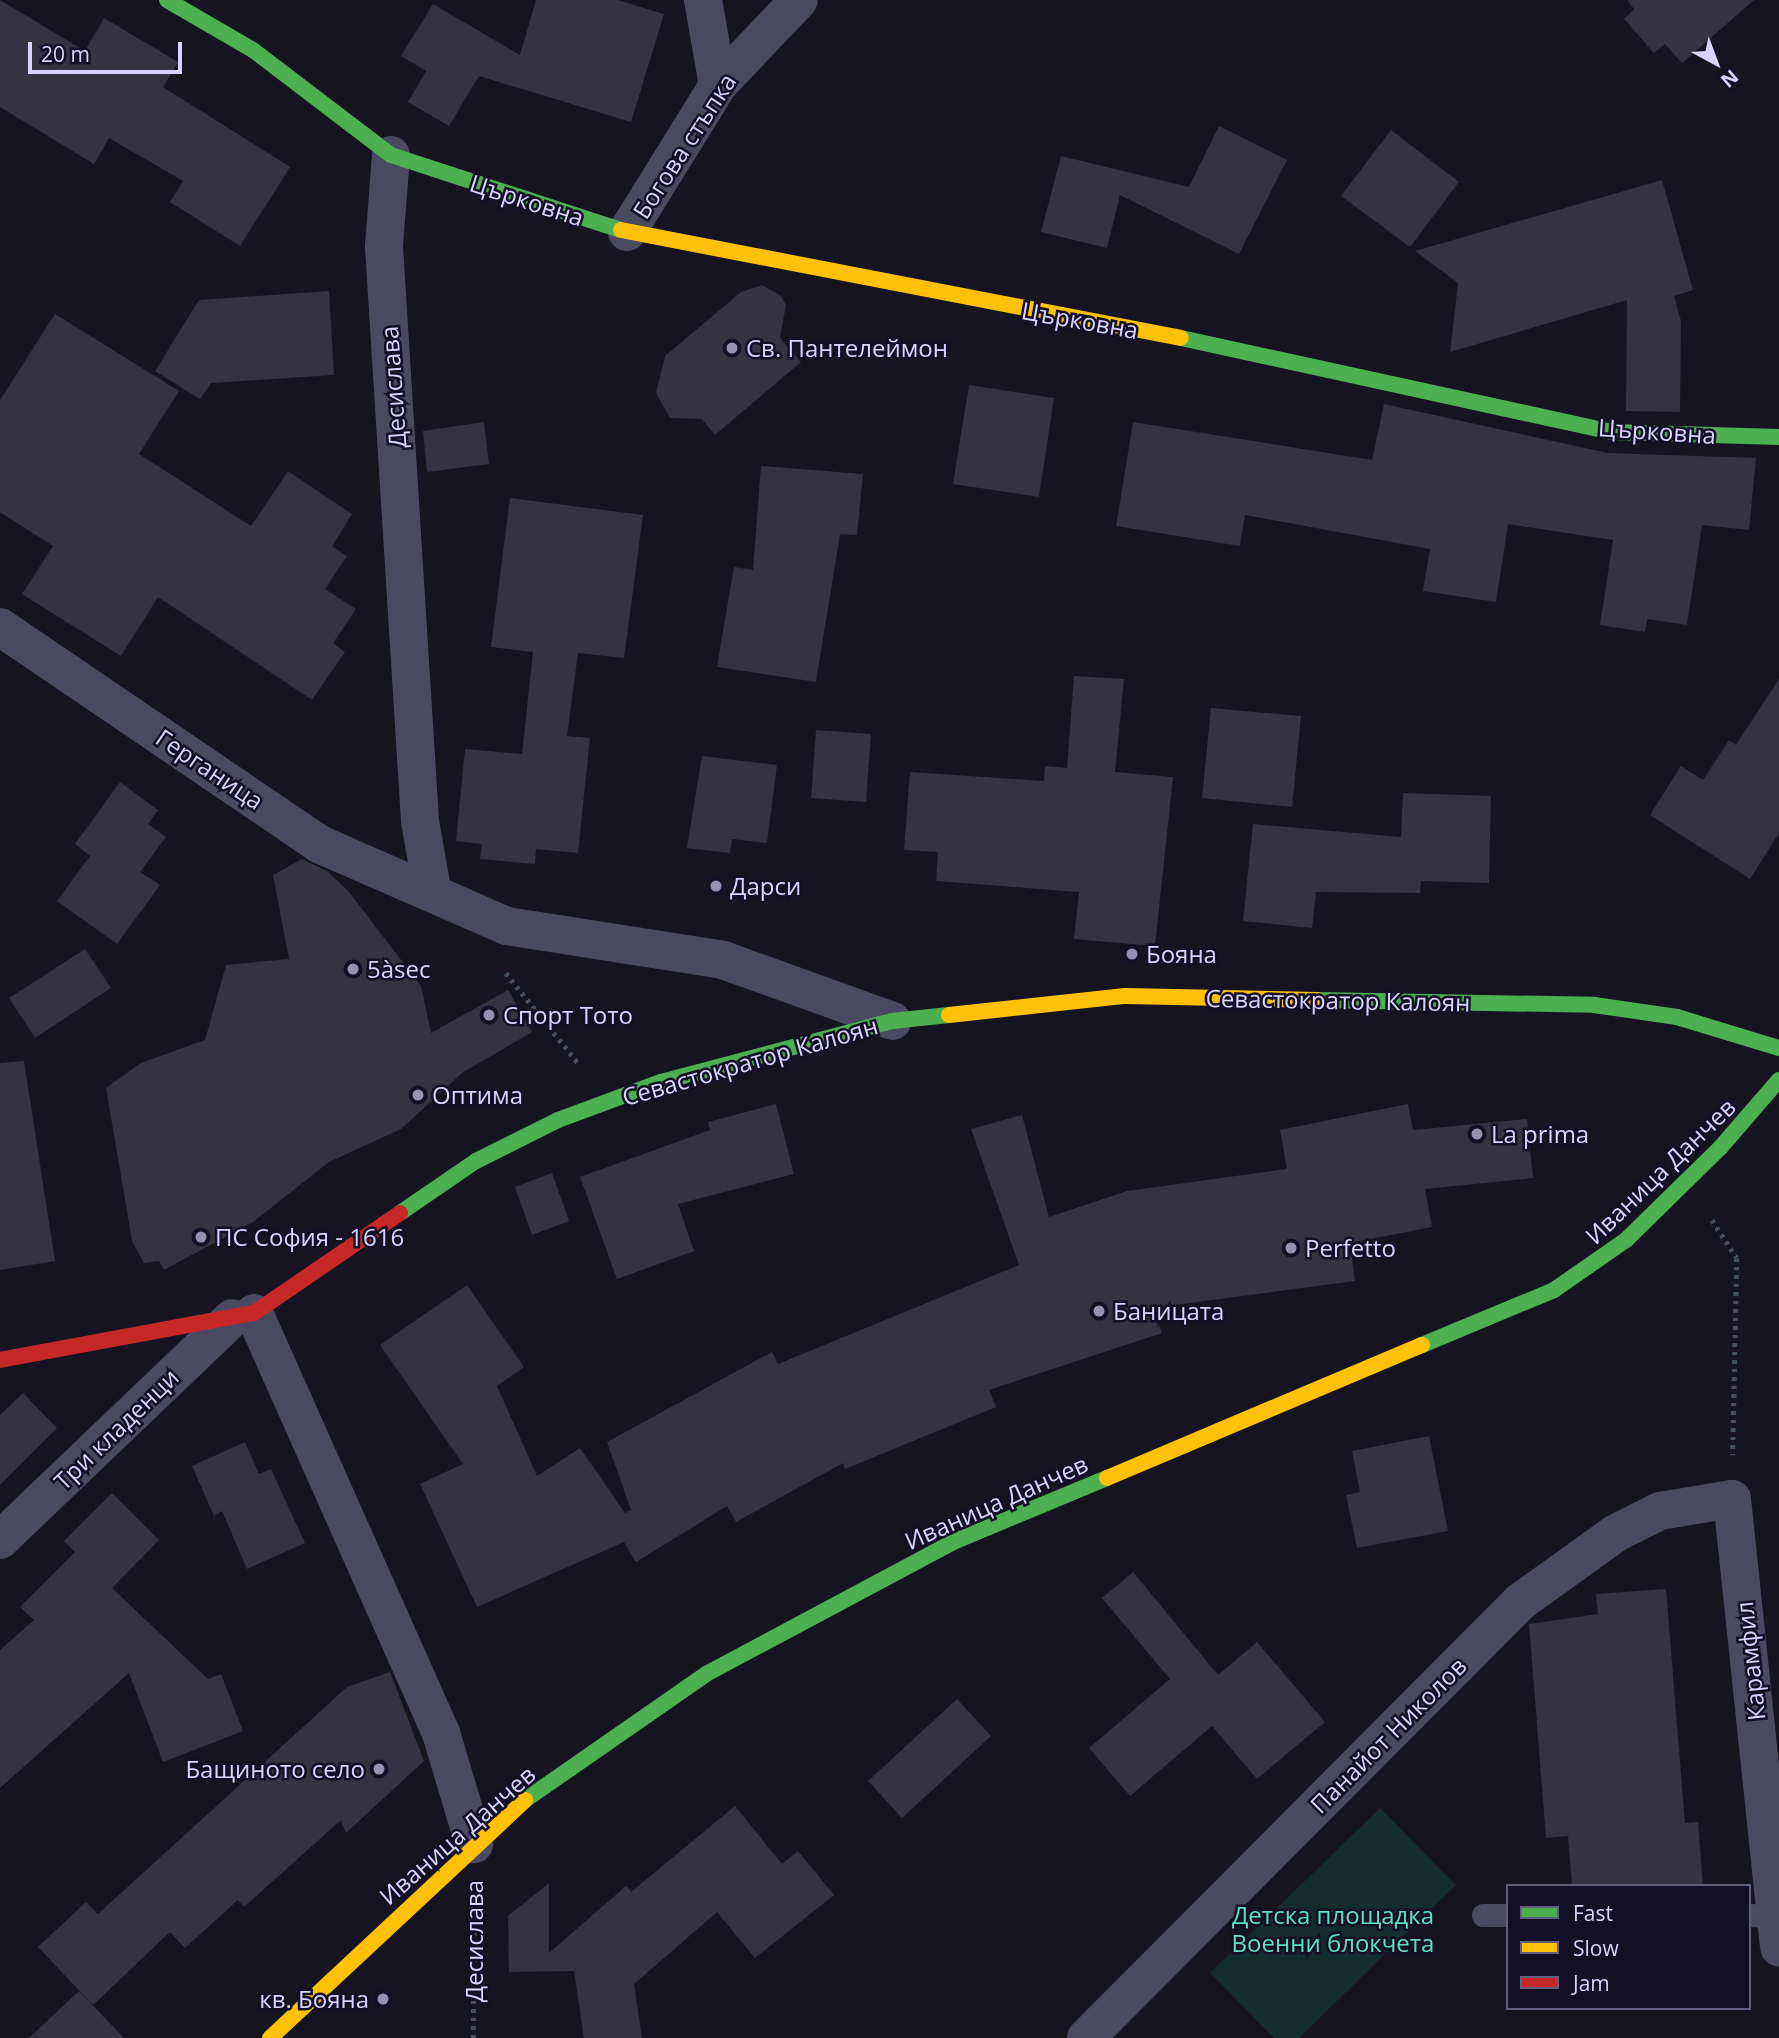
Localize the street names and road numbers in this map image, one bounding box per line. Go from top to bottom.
street label: Богова стъпка [626,68,742,224]
street label: Църковна [466,168,588,232]
street label: Църковна [1019,296,1141,344]
street label: Десислава [374,325,412,449]
street label: Църковна [1597,413,1717,449]
street label: Герганица [151,723,269,815]
street label: Севастократор Калоян [1205,983,1471,1017]
street label: Севастократор Калоян [619,1011,881,1111]
street label: Иваница Данчев [1579,1092,1741,1250]
street label: Три кладенци [48,1363,184,1495]
street label: Иваница Данчев [900,1449,1092,1555]
street label: Карамфил [1729,1600,1771,1722]
street label: Панайот Николов [1304,1651,1472,1819]
street label: Иваница Данчев [373,1759,541,1911]
street label: Десислава [460,1880,488,2002]

